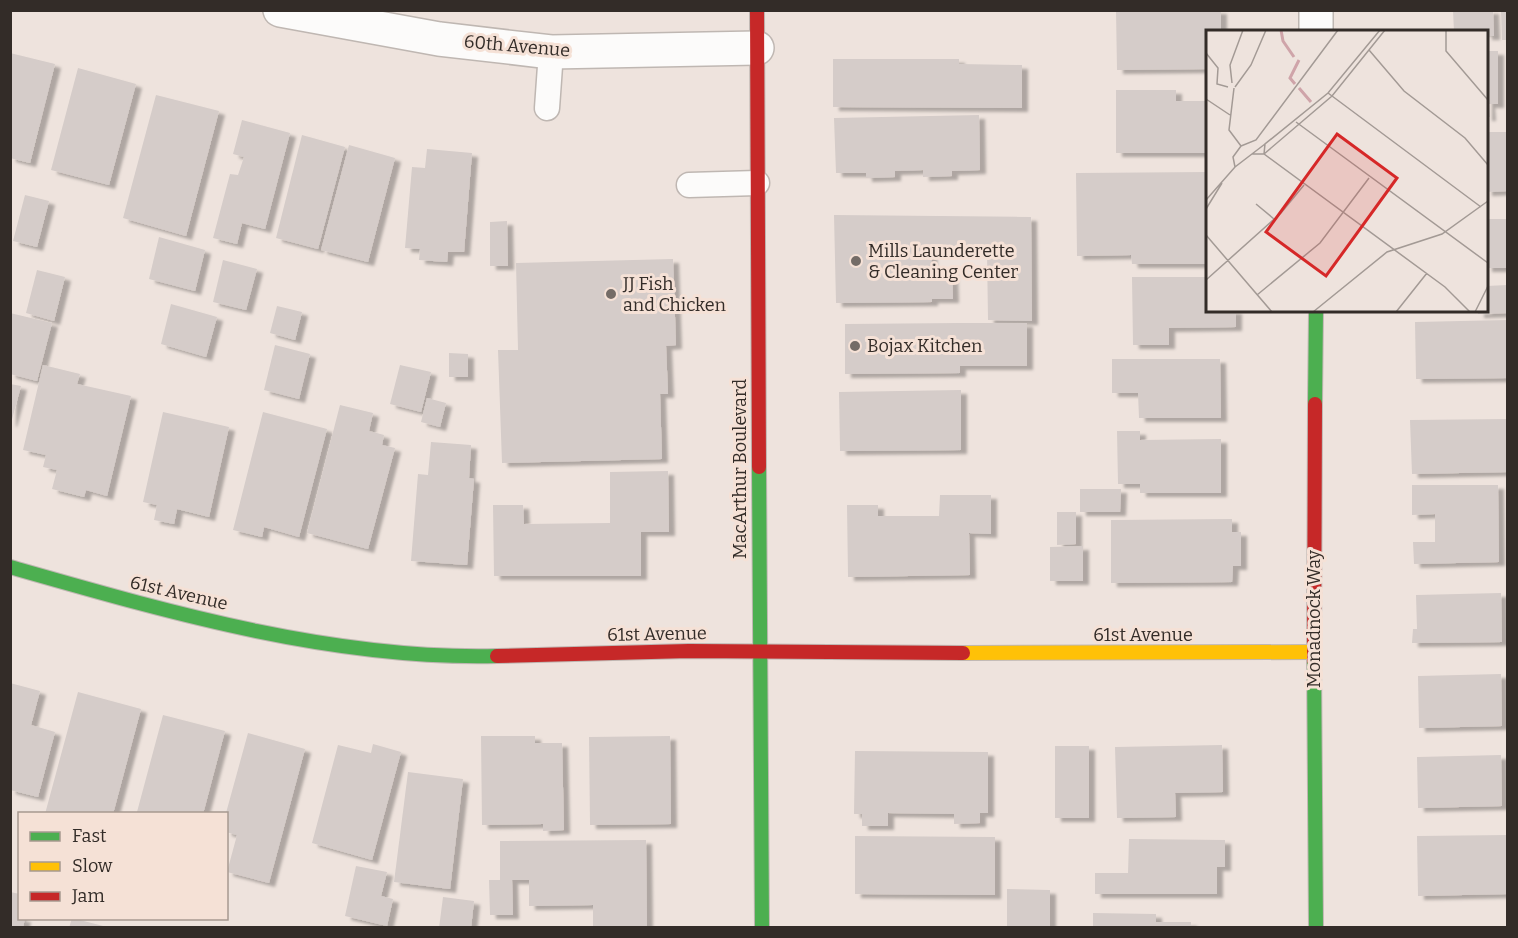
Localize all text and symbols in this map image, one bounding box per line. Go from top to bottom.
street label: 60th Avenue [463,30,571,62]
inset map [1206,30,1488,312]
place label: Mills Launderette & Cleaning Center [868,240,1018,283]
marker: Mills Launderette & Cleaning Center [849,254,863,268]
place label: JJ Fish and Chicken [622,273,726,316]
marker: JJ Fish and Chicken [604,287,618,301]
place label: Bojax Kitchen [867,335,983,357]
marker: Bojax Kitchen [848,339,862,353]
street label: MacArthur Boulevard [729,379,751,559]
street label: Monadnock Way [1303,549,1325,688]
street label: 61st Avenue [128,571,230,615]
street label: 61st Avenue [607,622,707,646]
street label: 61st Avenue [1093,624,1193,646]
legend [18,812,228,920]
text: Fast [72,825,107,847]
text: Slow [72,855,113,877]
text: Jam [71,885,105,907]

